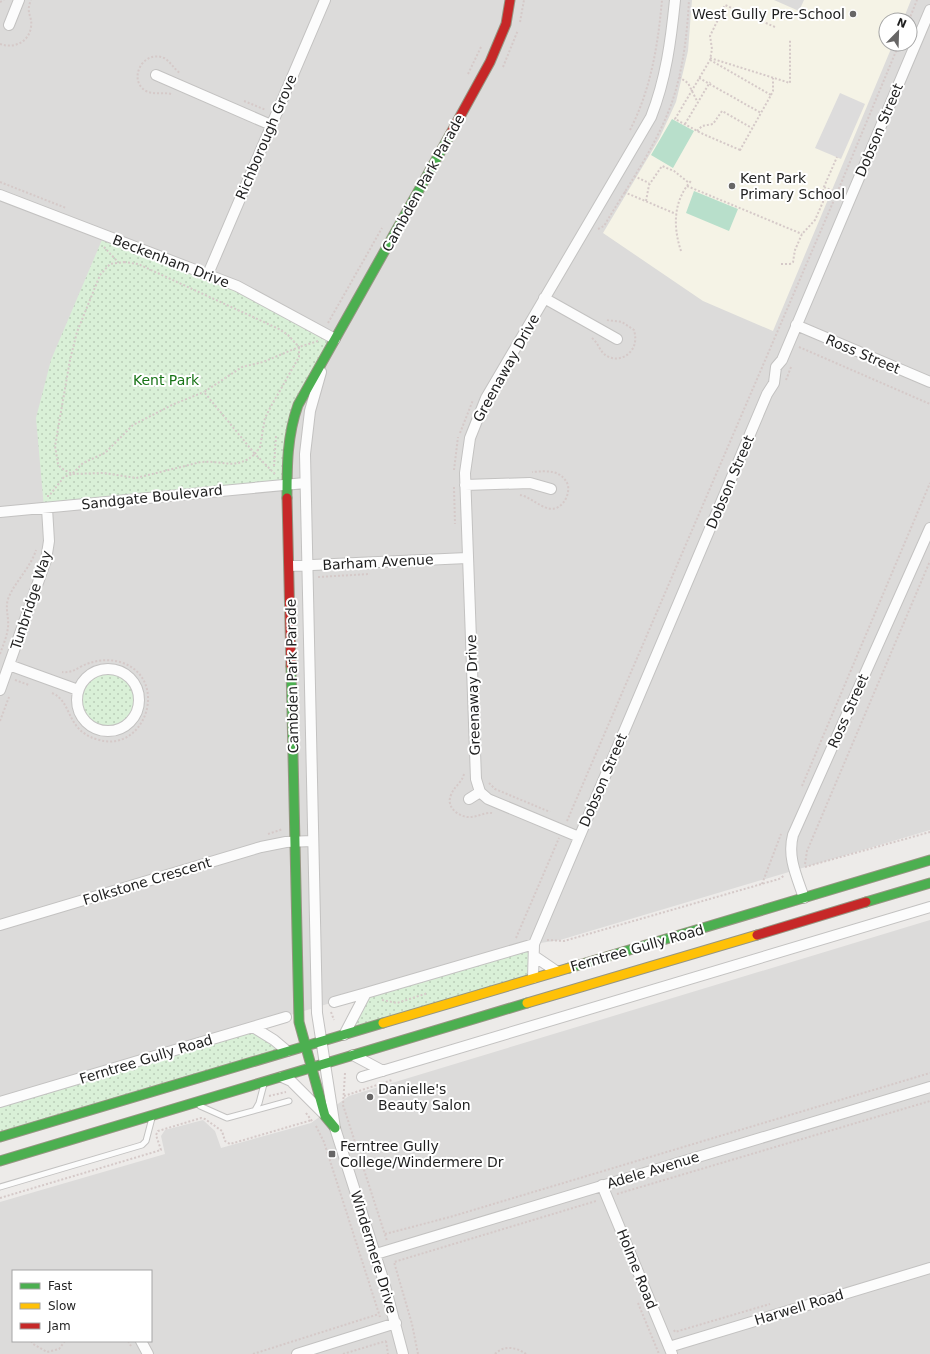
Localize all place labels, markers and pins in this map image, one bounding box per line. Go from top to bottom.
place label: West Gully Pre-School [692,6,845,22]
marker: West Gully Pre-School [848,9,858,19]
place label: Kent Park Primary School [740,170,845,202]
marker: Kent Park Primary School [727,181,737,191]
place label: Danielle's Beauty Salon [378,1081,471,1113]
marker: Danielle's Beauty Salon [365,1092,375,1102]
place label: Ferntree Gully College/Windermere Dr [340,1138,504,1170]
marker: Ferntree Gully College/Windermere Dr [327,1149,337,1159]

